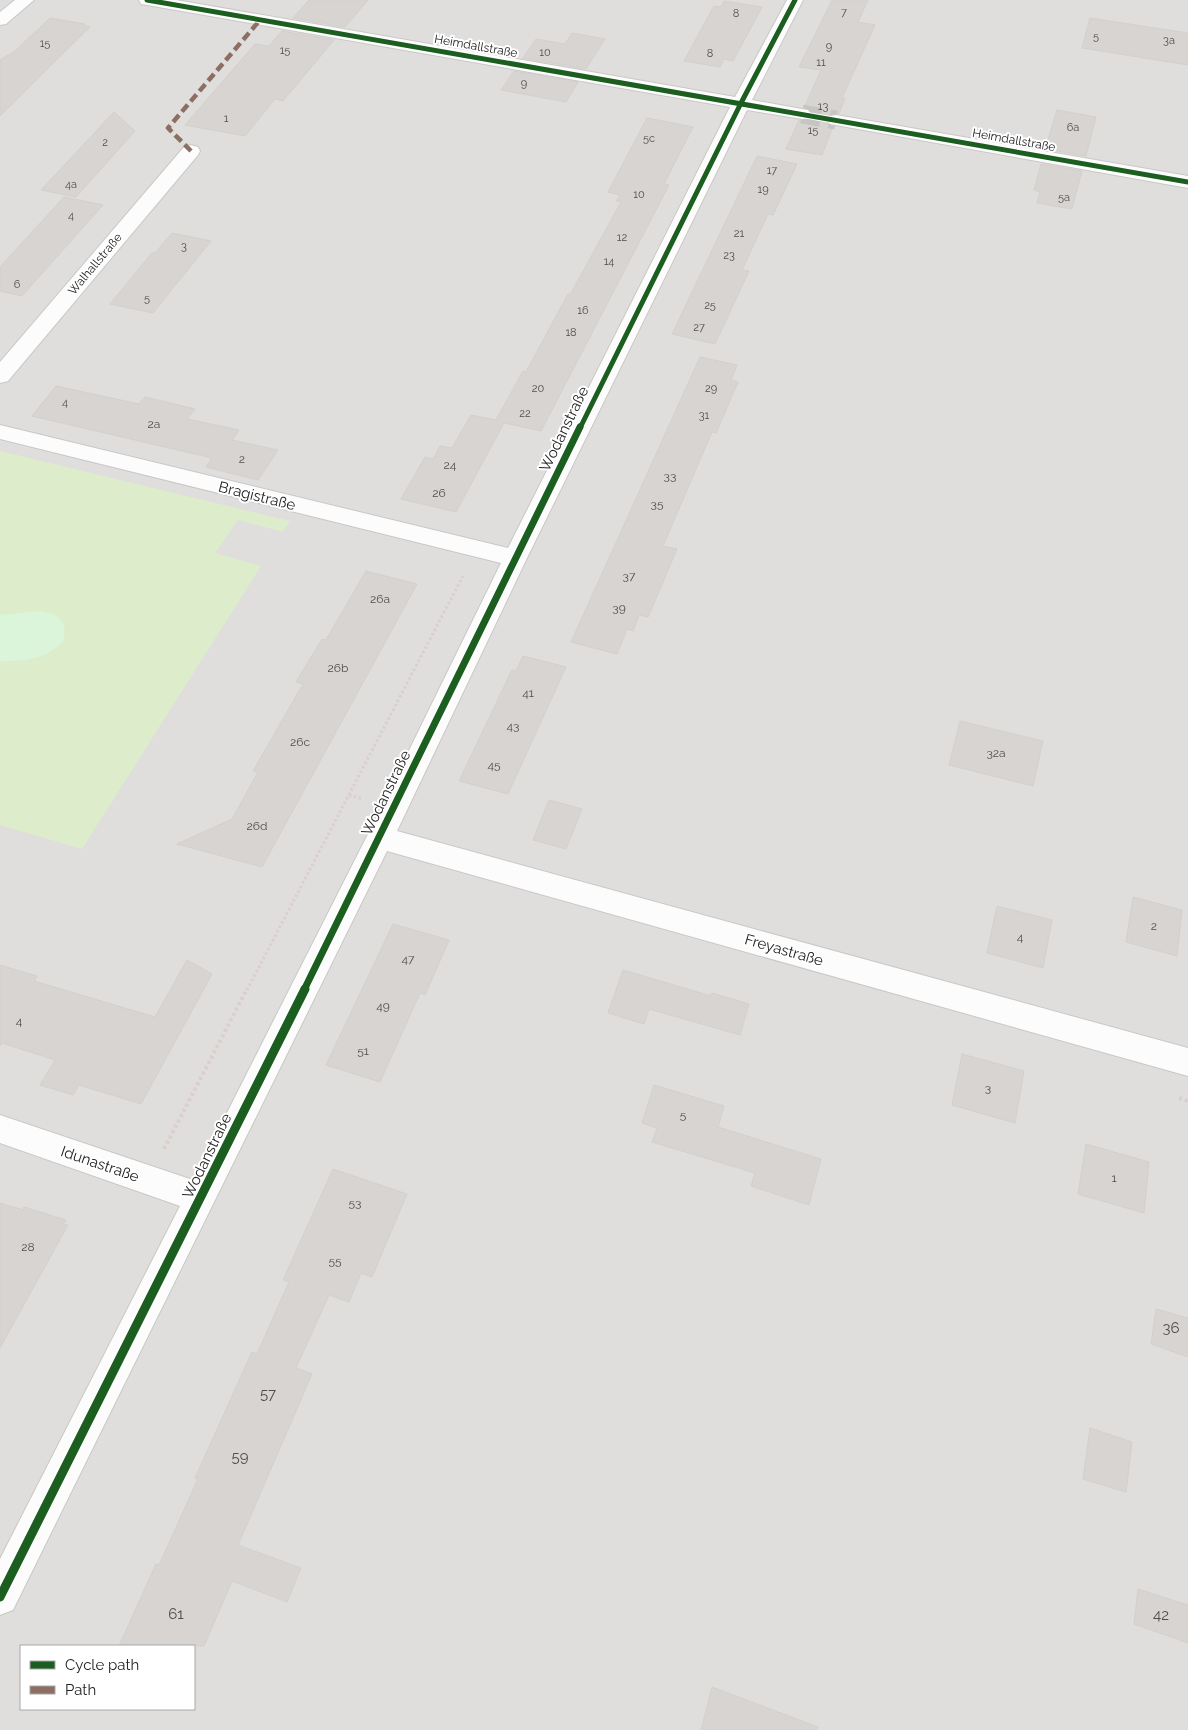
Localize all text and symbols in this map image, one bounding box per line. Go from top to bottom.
house number: 7 [841,6,847,19]
house number: 8 [733,7,739,20]
house number: 5 [1093,30,1099,43]
street label: Heimdallstraße [433,32,519,60]
house number: 3a [1163,34,1175,47]
house number: 15 [40,37,50,50]
house number: 9 [826,40,832,53]
house number: 15 [280,44,290,57]
house number: 10 [539,46,551,59]
house number: 8 [707,47,713,60]
house number: 11 [816,56,826,69]
house number: 9 [521,77,527,90]
house number: 13 [818,100,828,113]
house number: 1 [224,112,229,125]
house number: 6a [1067,121,1079,134]
house number: 15 [808,124,818,137]
street label: Heimdallstraße [971,126,1057,154]
house number: 5c [643,132,655,145]
house number: 2 [102,136,108,149]
house number: 17 [767,164,777,177]
house number: 4a [65,178,77,191]
house number: 19 [757,183,769,196]
house number: 10 [633,188,645,201]
house number: 5a [1058,191,1070,204]
house number: 4 [68,209,74,222]
house number: 21 [734,227,745,240]
street label: Walhallstraße [65,230,125,298]
house number: 12 [617,231,627,244]
house number: 3 [181,240,187,253]
house number: 23 [723,249,735,262]
house number: 14 [604,255,614,268]
house number: 6 [14,278,21,291]
house number: 5 [144,292,150,305]
house number: 25 [704,299,716,312]
house number: 16 [577,304,589,317]
house number: 27 [693,321,705,334]
house number: 18 [565,326,577,339]
house number: 20 [532,382,544,395]
house number: 29 [705,382,717,395]
street label: Wodanstraße [536,383,592,475]
house number: 4 [62,396,68,409]
house number: 22 [519,407,531,420]
house number: 31 [699,409,710,422]
house number: 2a [148,417,160,431]
house number: 2 [239,452,245,466]
house number: 24 [444,458,457,472]
house number: 33 [664,469,676,483]
street label: Bragistraße [217,478,298,514]
house number: 26 [432,486,446,500]
house number: 35 [651,497,664,511]
house number: 37 [623,569,636,583]
house number: 26a [370,592,390,606]
house number: 39 [612,601,626,615]
house number: 26b [328,661,348,675]
house number: 41 [522,686,534,700]
house number: 43 [507,719,519,733]
house number: 26c [290,735,310,749]
house number: 32a [986,746,1006,760]
street label: Wodanstraße [358,747,414,839]
house number: 45 [487,758,501,772]
house number: 26d [247,819,267,833]
house number: 2 [1151,919,1157,933]
street label: Freyastraße [743,930,825,970]
house number: 4 [1017,930,1024,944]
house number: 47 [402,952,415,966]
house number: 49 [376,999,390,1013]
house number: 4 [16,1014,23,1028]
house number: 51 [357,1044,369,1058]
house number: 3 [985,1081,991,1095]
house number: 5 [680,1108,687,1122]
street label: Wodanstraße [179,1110,235,1202]
street label: Idunastraße [59,1142,142,1186]
house number: 1 [1111,1171,1117,1185]
house number: 53 [349,1196,361,1210]
house number: 28 [21,1240,35,1254]
house number: 55 [328,1254,342,1268]
house number: 36 [1162,1319,1180,1337]
house number: 57 [260,1385,276,1403]
house number: 59 [232,1448,249,1466]
house number: 61 [168,1605,184,1623]
house number: 42 [1153,1606,1169,1624]
legend [20,1645,195,1710]
text: Cycle path [65,1656,139,1674]
text: Path [65,1681,96,1699]

